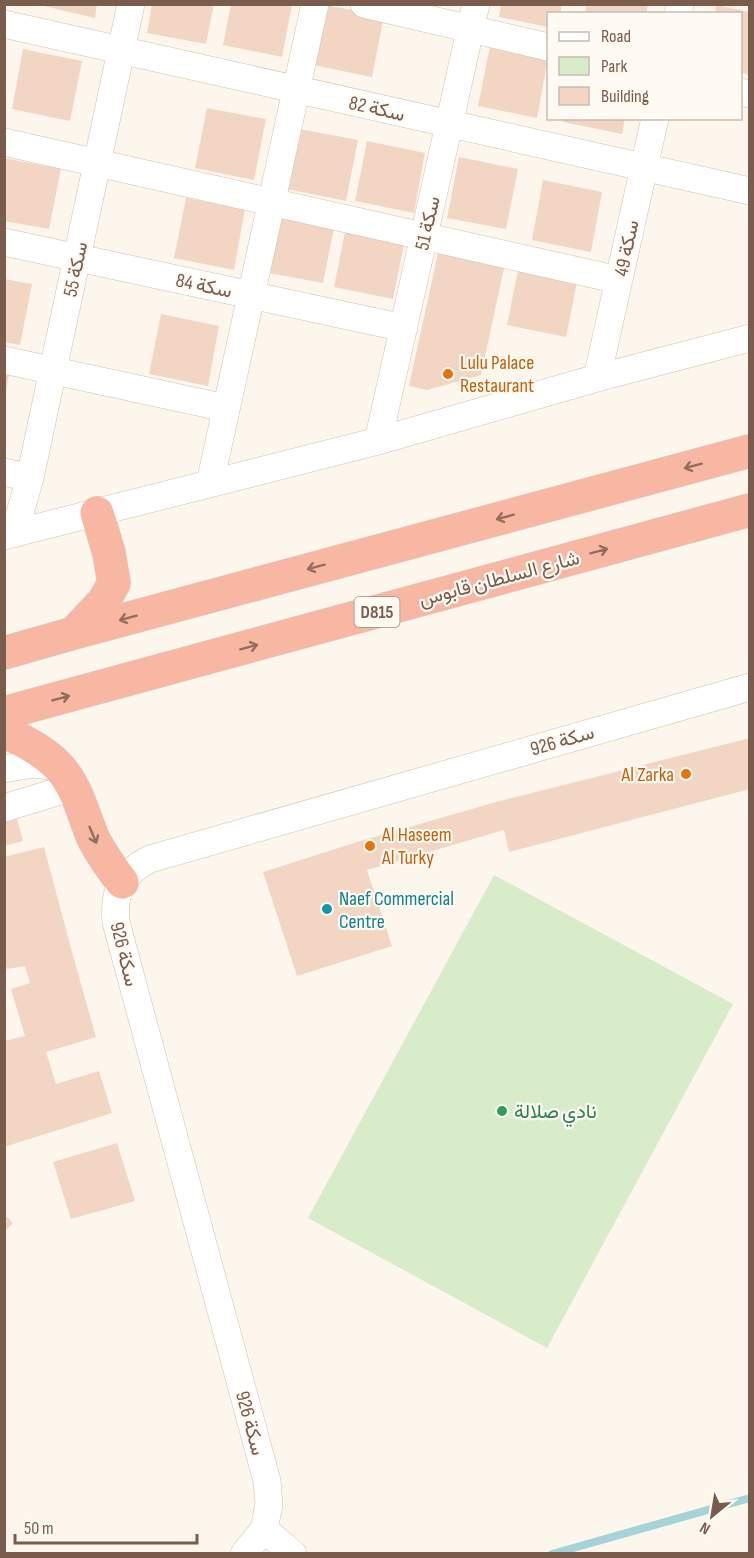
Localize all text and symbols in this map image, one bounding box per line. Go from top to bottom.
legend [547,12,742,120]
text: Road [601,26,631,47]
text: Park [601,56,627,77]
text: Building [601,86,649,107]
street label: سكة 82 [346,91,407,127]
street label: سكة 51 [410,194,446,253]
street label: سكة 49 [609,218,645,278]
street label: سكة 55 [58,240,93,299]
street label: سكة 84 [173,268,234,304]
place label: Lulu Palace Restaurant [460,351,534,398]
marker: Lulu Palace Restaurant [441,367,455,381]
one-way arrow [684,461,703,472]
one-way arrow [496,511,515,523]
one-way arrow [589,545,608,556]
street label: شارع السلطان قابوس [416,546,582,613]
one-way arrow [307,562,326,574]
road number: D815 [354,597,400,627]
one-way arrow [119,613,138,624]
one-way arrow [239,640,258,652]
one-way arrow [51,692,70,703]
street label: سكة 926 [528,720,597,762]
place label: Al Zarka [620,763,674,787]
marker: Al Zarka [679,767,693,781]
place label: Al Haseem Al Turky [381,823,452,870]
one-way arrow [88,826,99,844]
marker: Al Haseem Al Turky [363,839,377,853]
place label: Naef Commercial Centre [339,887,454,934]
marker: Naef Commercial Centre [320,902,334,916]
street label: سكة 926 [104,920,144,989]
place label: نادي صلالة [514,1100,597,1128]
marker: نادي صلالة [495,1104,509,1118]
street label: سكة 926 [230,1389,270,1458]
north arrow [682,1486,742,1546]
scale bar [15,1507,196,1545]
text: N [697,1517,714,1538]
text: 50 m [24,1518,54,1539]

